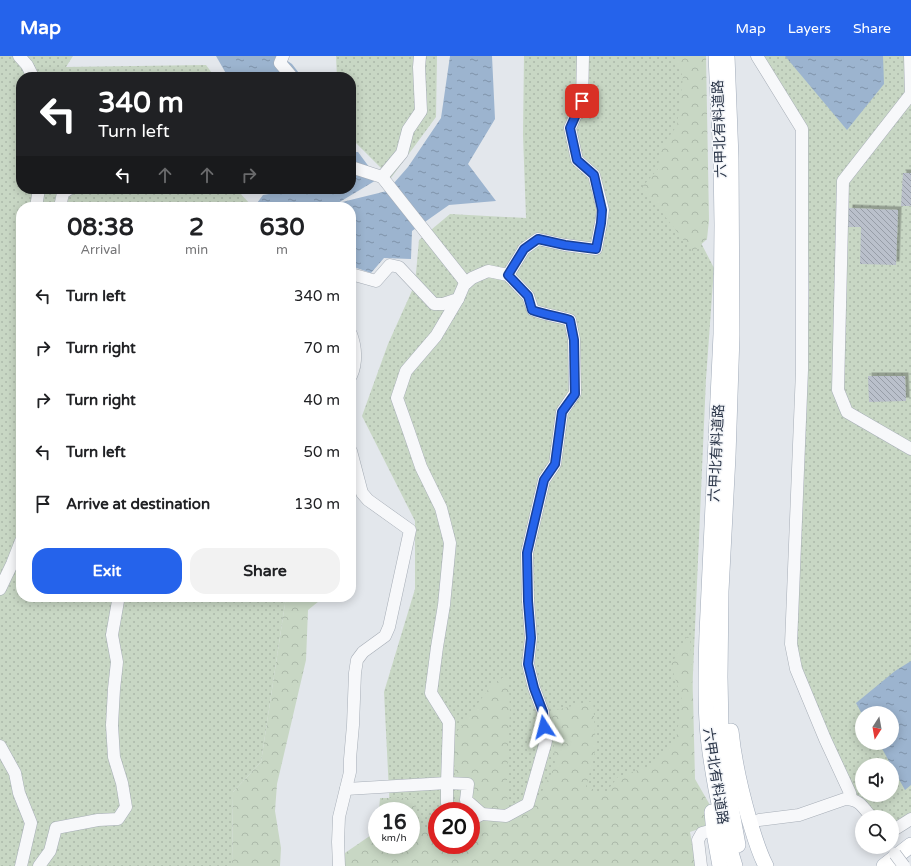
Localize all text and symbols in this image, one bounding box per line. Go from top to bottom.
text: Map [20,17,61,39]
text: Map [736,20,766,37]
text: Layers [788,20,831,37]
text: Share [853,20,891,37]
street label: 六甲北有料道路 [709,80,730,178]
pin [565,84,599,118]
text: 340 m [98,86,184,120]
icon: left [32,88,84,140]
icon: arrive [571,90,593,112]
text: Turn left [98,120,170,142]
icon: left [112,164,134,186]
icon: ahead [154,164,176,186]
icon: ahead [196,164,218,186]
icon: right [238,164,260,186]
text: 08:38 [67,213,134,242]
text: 2 [189,213,204,242]
text: 630 [259,213,305,242]
text: Arrival [80,242,121,258]
text: min [185,242,208,258]
text: m [276,242,288,258]
icon: left [32,285,54,307]
text: Turn left [66,287,126,305]
text: 340 m [294,287,340,305]
icon: right [32,337,54,359]
text: Turn right [66,339,136,357]
text: 70 m [303,339,340,357]
icon: right [32,389,54,411]
text: Turn right [66,391,136,409]
text: 40 m [303,391,340,409]
street label: 六甲北有料道路 [705,404,728,502]
icon: left [32,441,54,463]
text: Turn left [66,443,126,461]
text: 50 m [303,443,340,461]
icon: arrive [32,493,54,515]
text: Arrive at destination [66,495,210,513]
text: 130 m [294,495,340,513]
button: Exit [32,548,182,594]
button: Share [190,548,340,594]
position arrow [523,706,565,748]
north arrow [855,706,899,750]
map controls [855,706,899,854]
street label: 六甲北有料道路 [699,726,732,826]
button: sound [855,758,899,802]
speed limit sign: 20 [428,802,480,854]
button: search [855,810,899,854]
text: 16 [381,811,407,835]
text: km/h [381,832,407,844]

